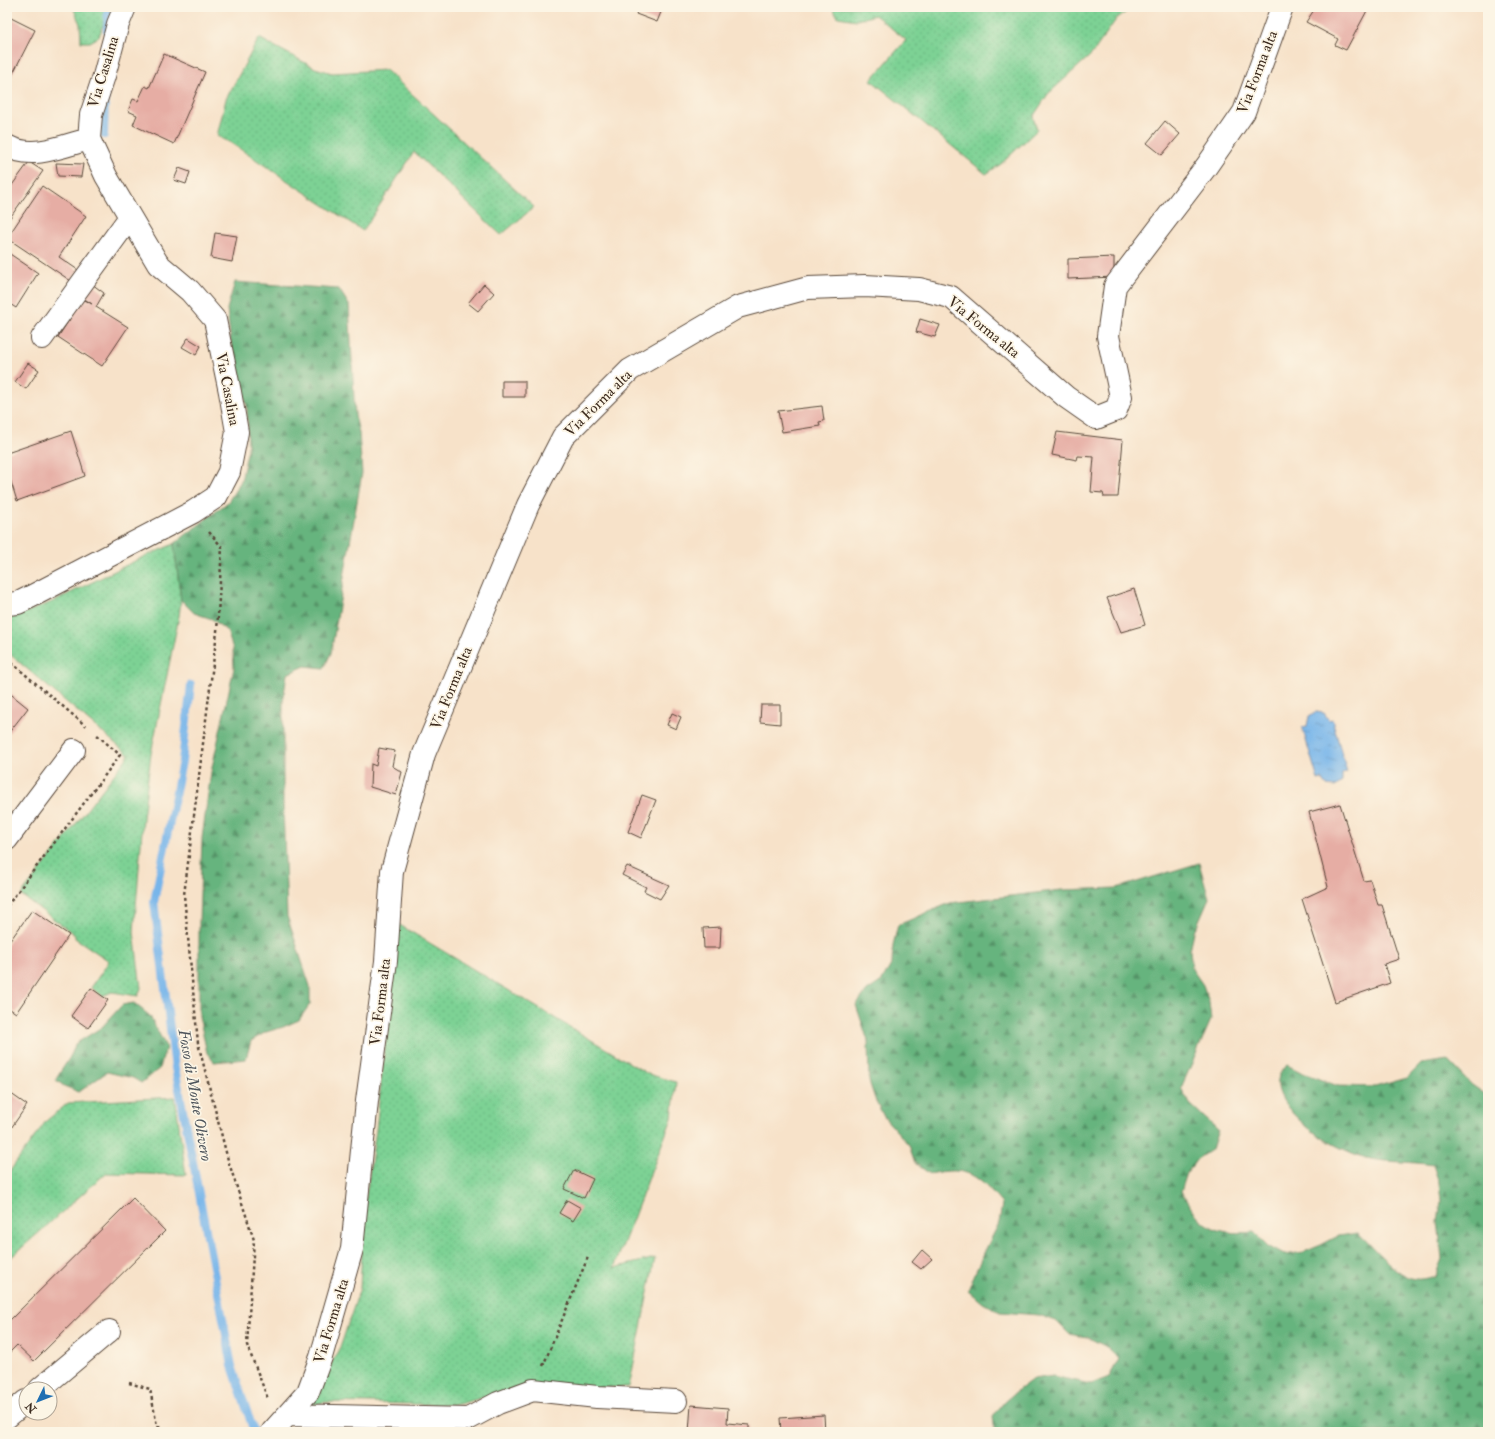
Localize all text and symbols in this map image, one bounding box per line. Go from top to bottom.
street label: Via Forma alta [1233,27,1282,116]
street label: Via Casalina [84,33,124,110]
street label: Via Forma alta [944,292,1024,363]
street label: Via Casalina [211,351,244,428]
street label: Via Forma alta [561,365,637,441]
street label: Via Forma alta [426,643,477,732]
street label: Via Forma alta [366,957,395,1047]
water label: Fosso di Monte Olivero [173,1027,217,1163]
street label: Via Forma alta [310,1276,354,1366]
north arrow [18,1381,58,1421]
text: N [22,1399,40,1416]

